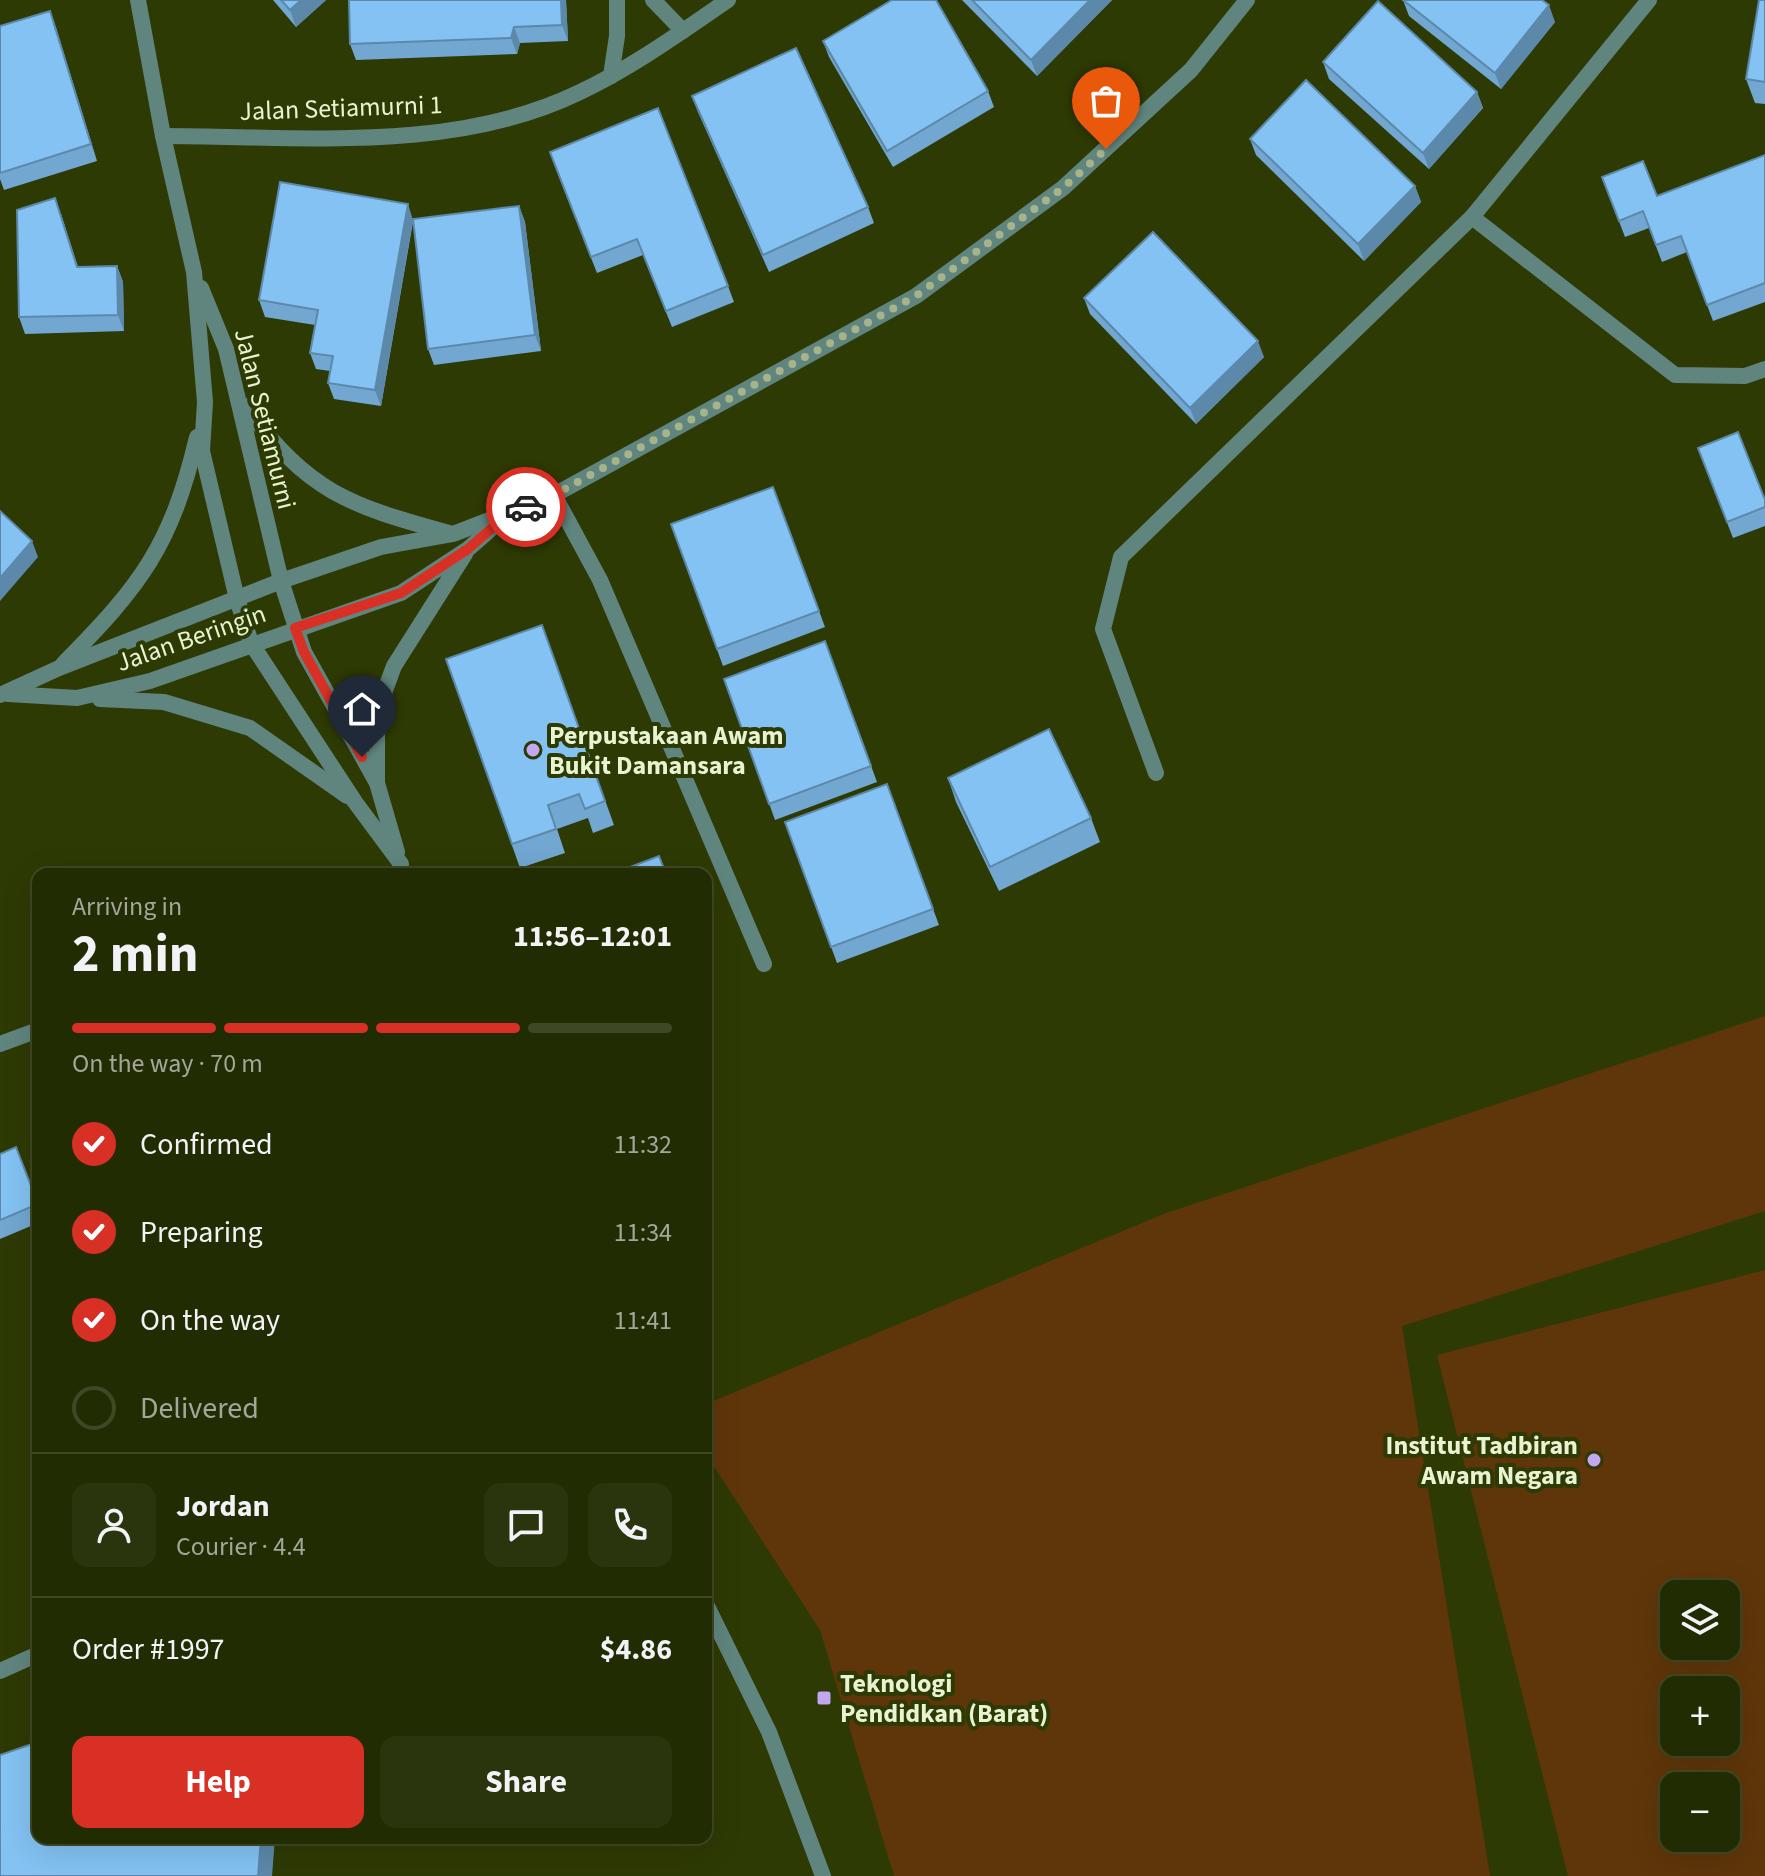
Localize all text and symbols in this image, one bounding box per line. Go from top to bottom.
pin [1072,67,1140,149]
icon: bag [1084,79,1128,123]
street label: Jalan Setiamurni 1 [239,86,443,130]
street label: Jalan Setiamurni [225,325,305,513]
courier [486,467,566,547]
icon: car [504,485,548,529]
street label: Jalan Beringin [111,595,271,681]
pin [328,675,396,757]
icon: home [340,687,384,731]
place label: Perpustakaan Awam Bukit Damansara [549,717,784,784]
marker: Perpustakaan Awam Bukit Damansara [524,741,542,759]
text: Arriving in [72,888,182,925]
text: 11:56–12:01 [513,915,672,958]
text: 2 min [72,918,199,992]
text: On the way · 70 m [72,1045,263,1082]
icon: check [72,1122,116,1166]
text: Confirmed [140,1123,273,1166]
text: 11:32 [614,1126,672,1163]
icon: check [72,1210,116,1254]
text: Preparing [140,1211,263,1254]
text: 11:34 [614,1214,672,1251]
icon: check [72,1298,116,1342]
text: On the way [140,1299,280,1342]
text: 11:41 [614,1302,672,1339]
text: Delivered [140,1387,259,1430]
place label: Institut Tadbiran Awam Negara [1386,1427,1578,1494]
marker: Institut Tadbiran Awam Negara [1585,1451,1603,1469]
button: person [72,1483,156,1567]
button: chat [484,1483,568,1567]
button: phone [588,1483,672,1567]
text: Jordan [176,1485,270,1528]
text: Courier · 4.4 [176,1528,306,1565]
map controls [1660,1580,1740,1852]
button: layers [1660,1580,1740,1660]
text: Order #1997 [72,1628,225,1671]
text: $4.86 [600,1628,672,1671]
place label: Teknologi Pendidkan (Barat) [840,1665,1048,1732]
button: + [1660,1676,1740,1756]
marker: Teknologi Pendidkan (Barat) [815,1689,833,1707]
button: Help [72,1736,364,1828]
button: Share [380,1736,672,1828]
button: − [1660,1772,1740,1852]

